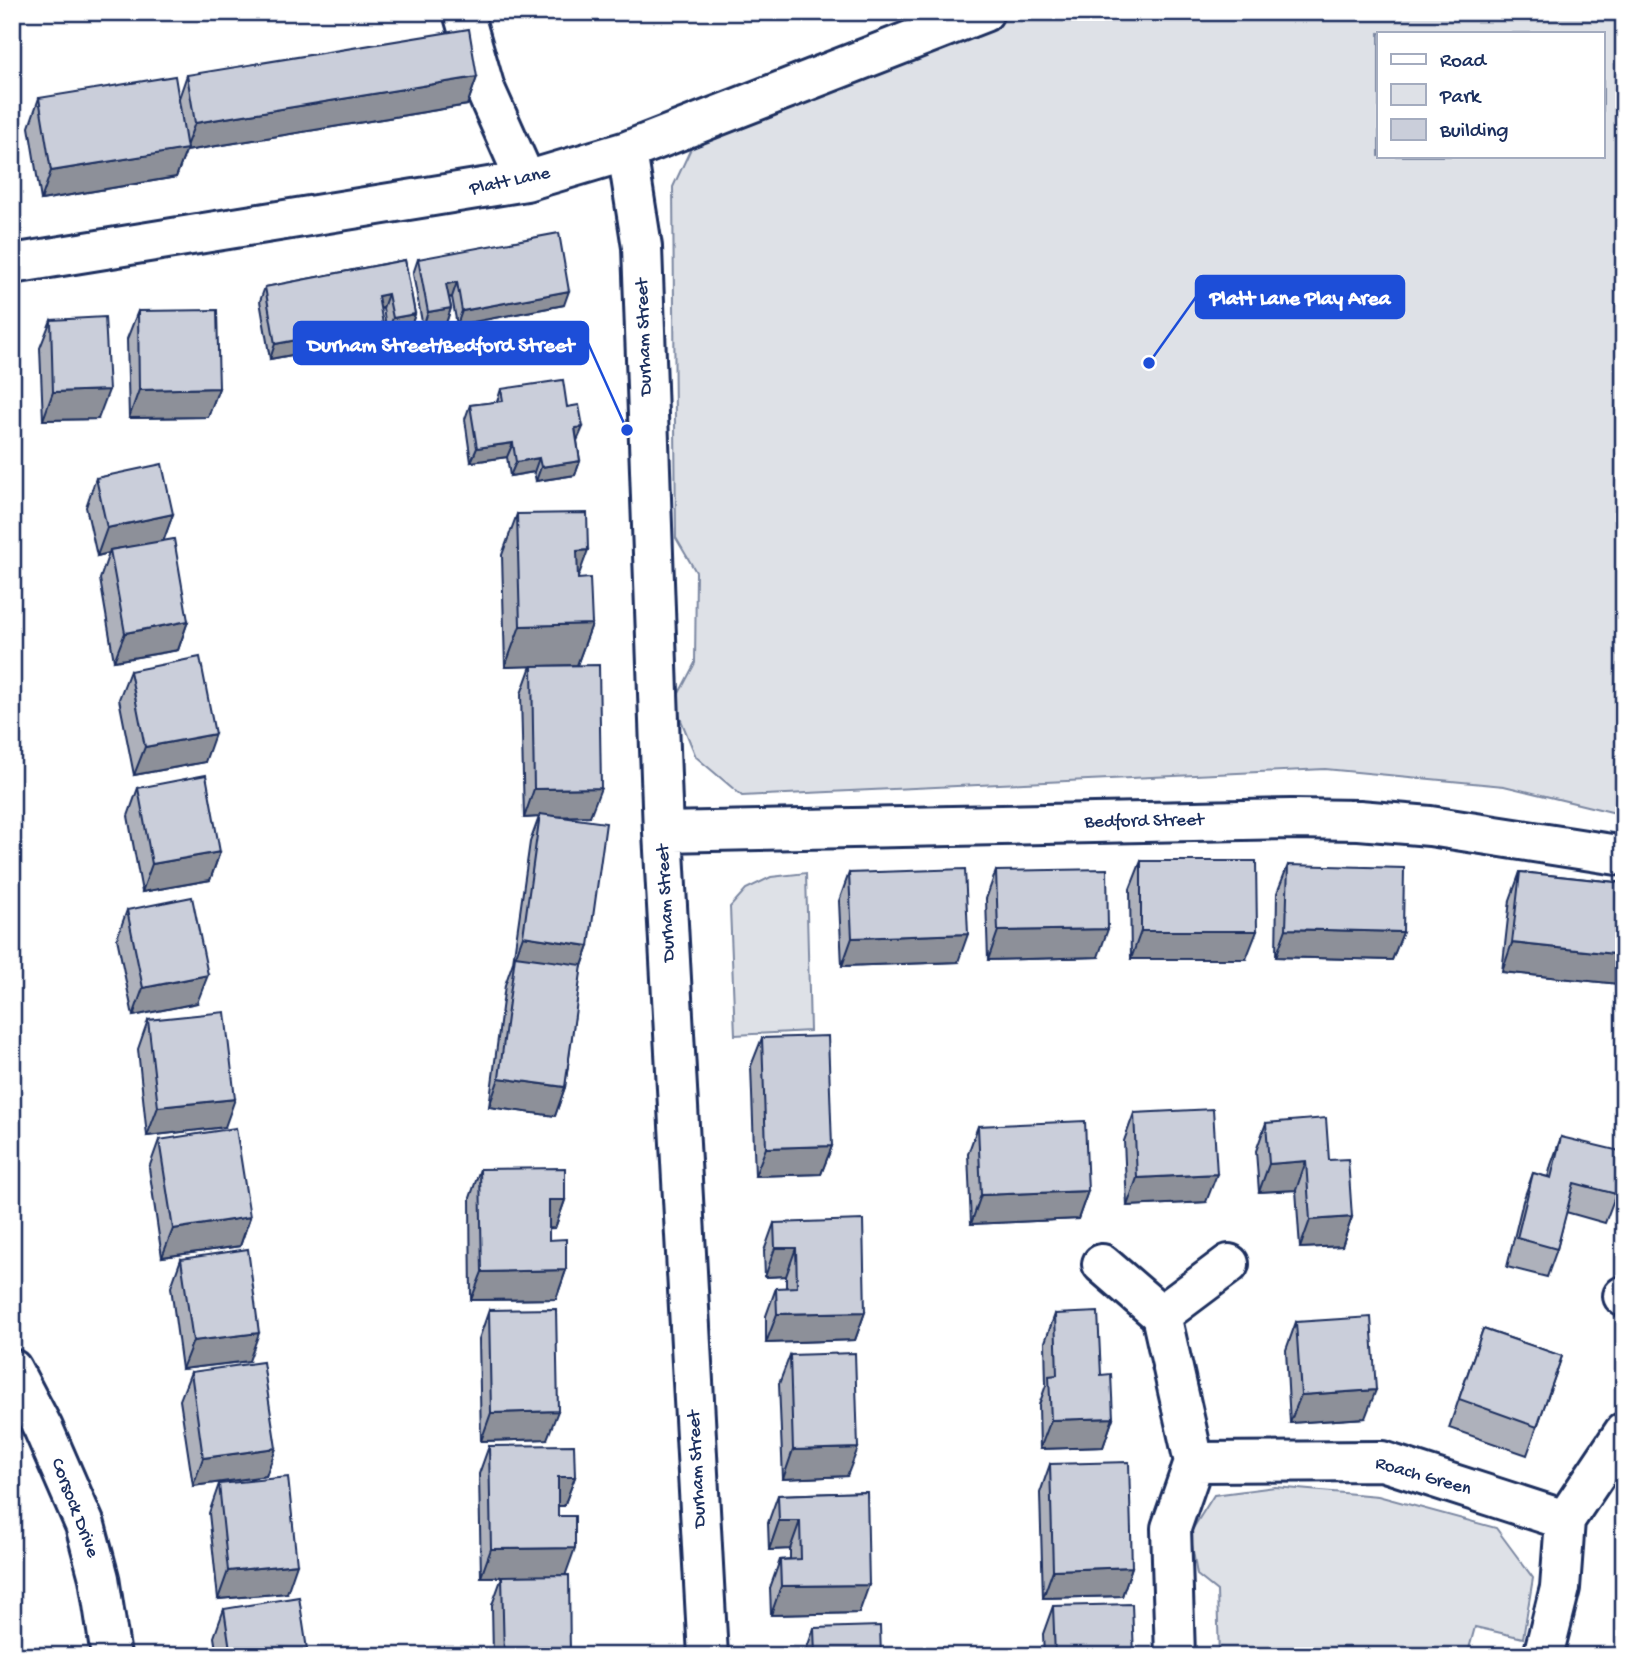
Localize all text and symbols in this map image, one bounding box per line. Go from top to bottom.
legend [1377,32,1604,158]
text: Road [1440,50,1488,75]
text: Park [1439,86,1483,111]
text: Building [1439,120,1509,145]
street label: Platt Lane [467,162,552,202]
street label: Durham Street [631,276,659,398]
callout: Platt Lane Play Area [1196,276,1404,318]
text: Platt Lane Play Area [1209,288,1392,313]
callout: Durham Street/Bedford Street [294,322,588,364]
text: Durham Street/Bedford Street [306,335,577,360]
street label: Bedford Street [1083,809,1206,835]
street label: Durham Street [652,842,682,964]
street label: Durham Street [683,1408,713,1530]
street label: Roach Green [1372,1452,1474,1502]
street label: Corsock Drive [45,1455,104,1561]

